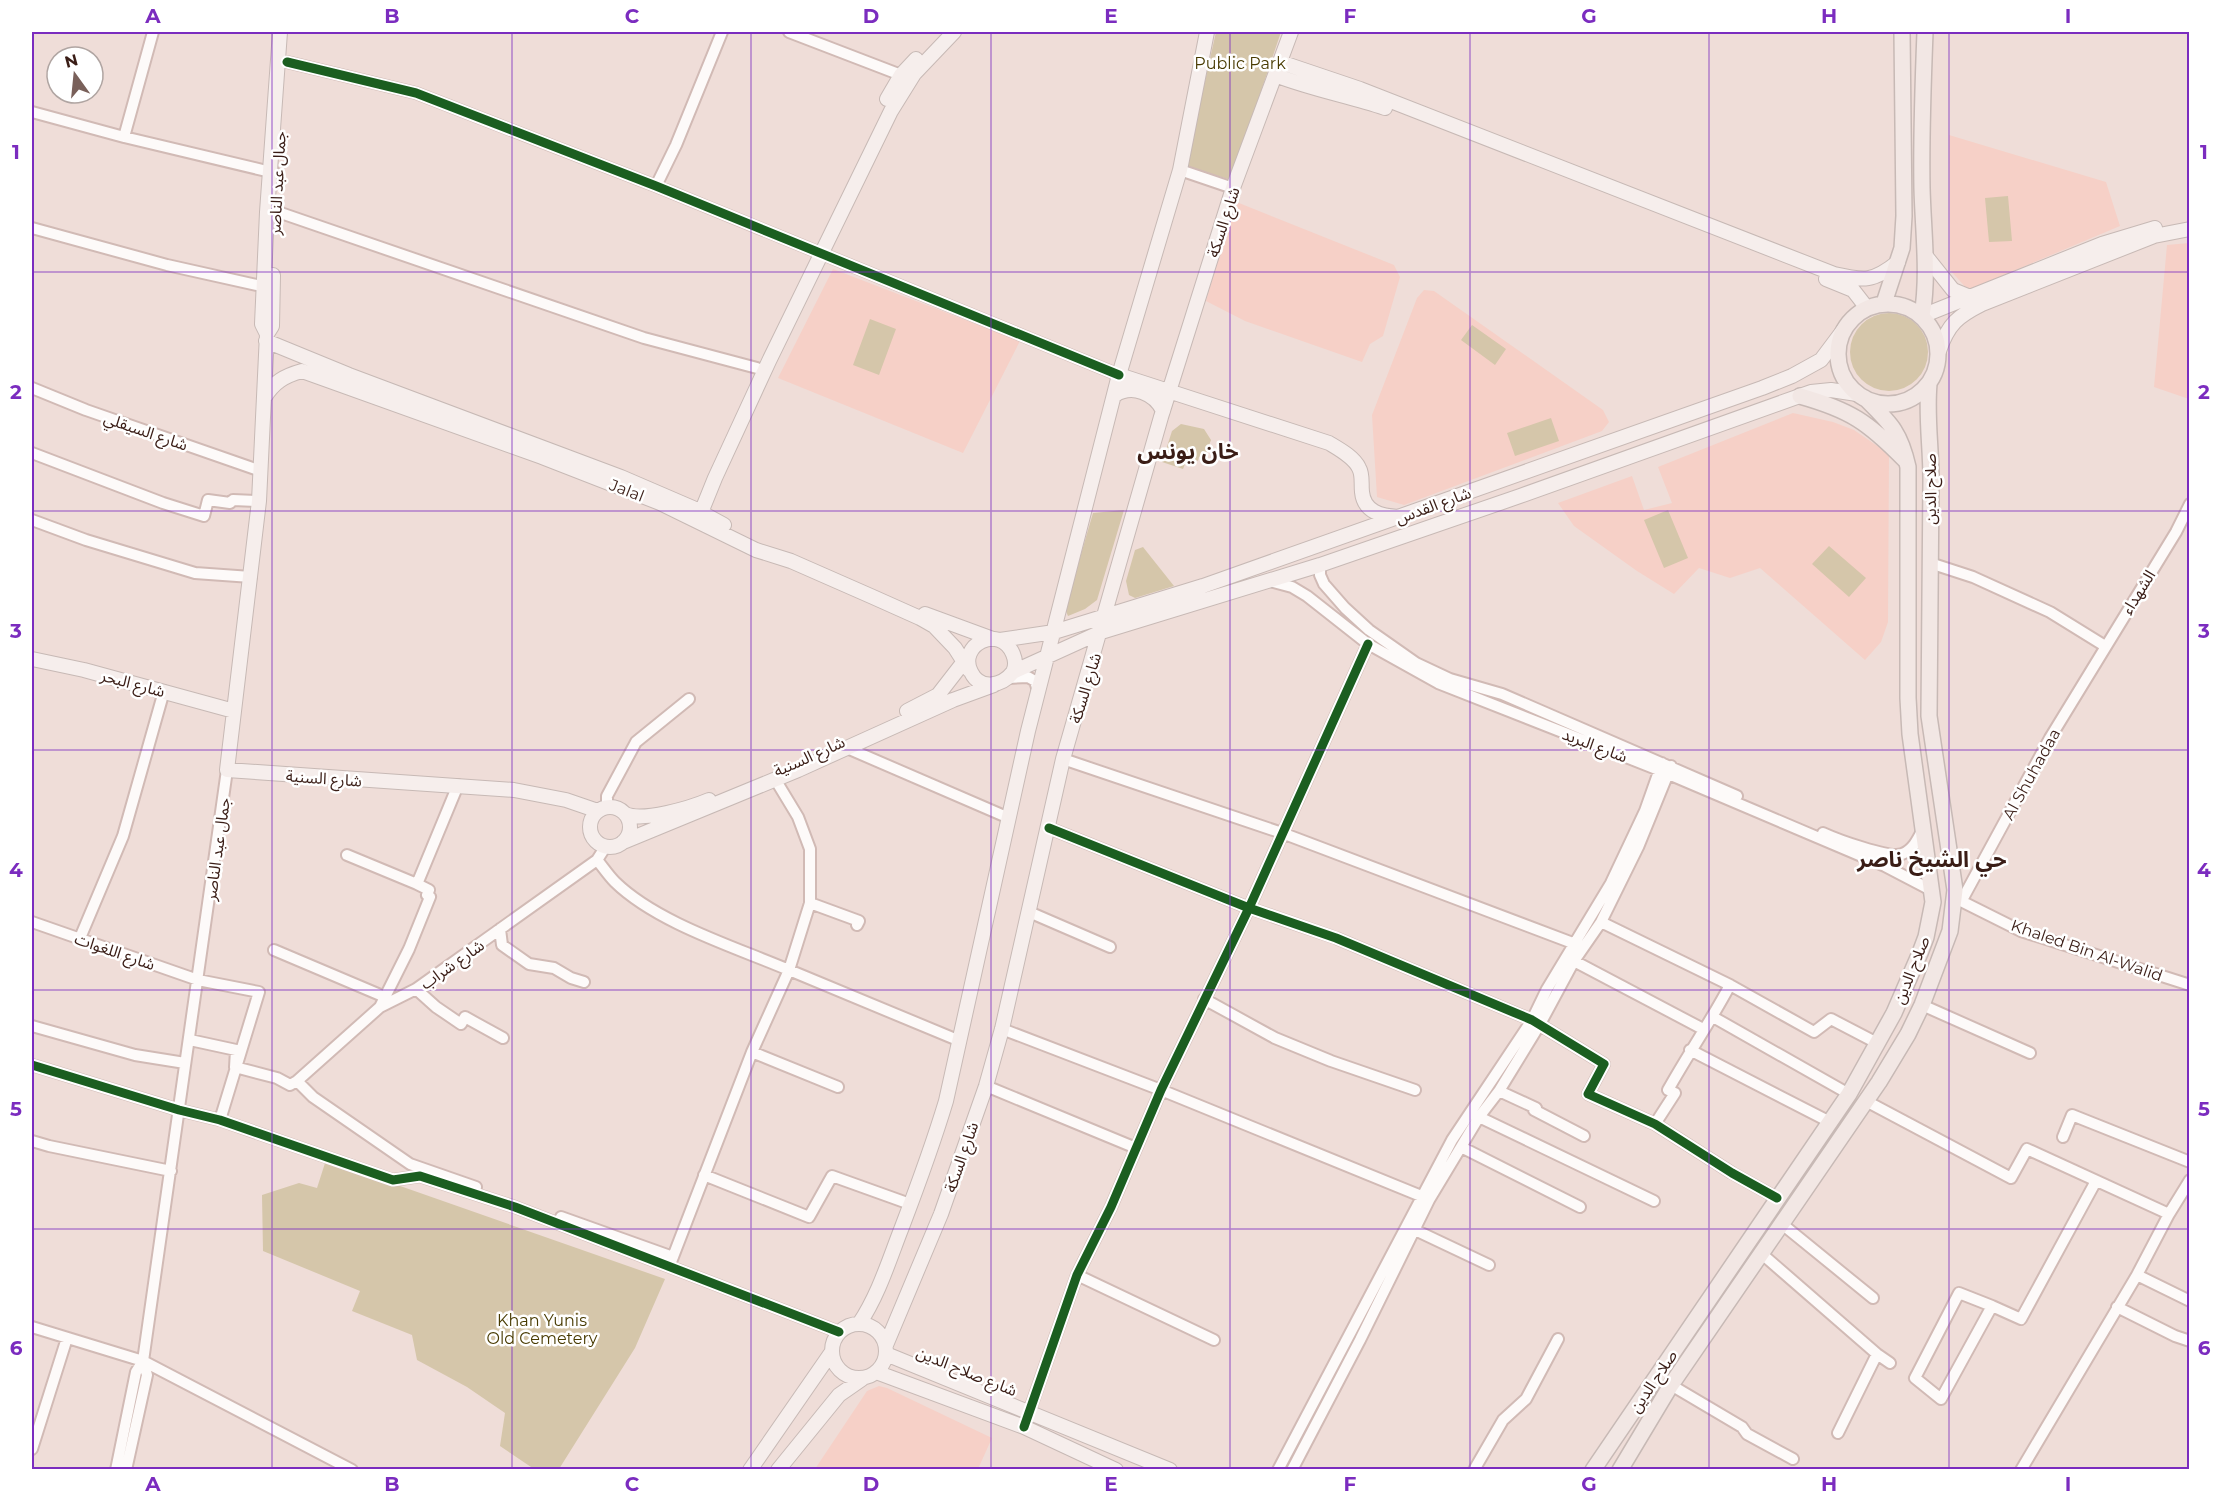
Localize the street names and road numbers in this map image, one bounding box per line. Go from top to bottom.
street label: جمال عبد الناصر [265,131,291,236]
street label: شارع السكة [1203,185,1247,261]
street label: شارع السيقلي [100,408,190,458]
street label: صلاح الدين [1921,453,1943,525]
street label: Jalal [606,475,647,506]
street label: شارع القدس [1393,483,1475,531]
street label: الشهداء [2117,567,2159,618]
street label: شارع السكة [1066,651,1108,727]
street label: شارع البحر [97,666,167,704]
street label: شارع البريد [1559,724,1630,769]
street label: Al Shuhadaa [1999,725,2064,823]
street label: شارع السنية [771,732,849,783]
street label: شارع السنية [285,766,363,794]
street label: جمال عبد الناصر [201,796,235,903]
street label: Khaled Bin Al-Walid [2008,916,2165,985]
street label: شارع اللغوات [71,929,158,977]
street label: صلاح الدين [1889,934,1936,1008]
street label: شارع شراب [417,936,490,996]
street label: شارع السكة [941,1120,985,1196]
street label: شارع صلاح الدين [913,1343,1020,1403]
street label: صلاح الدين [1626,1346,1684,1418]

